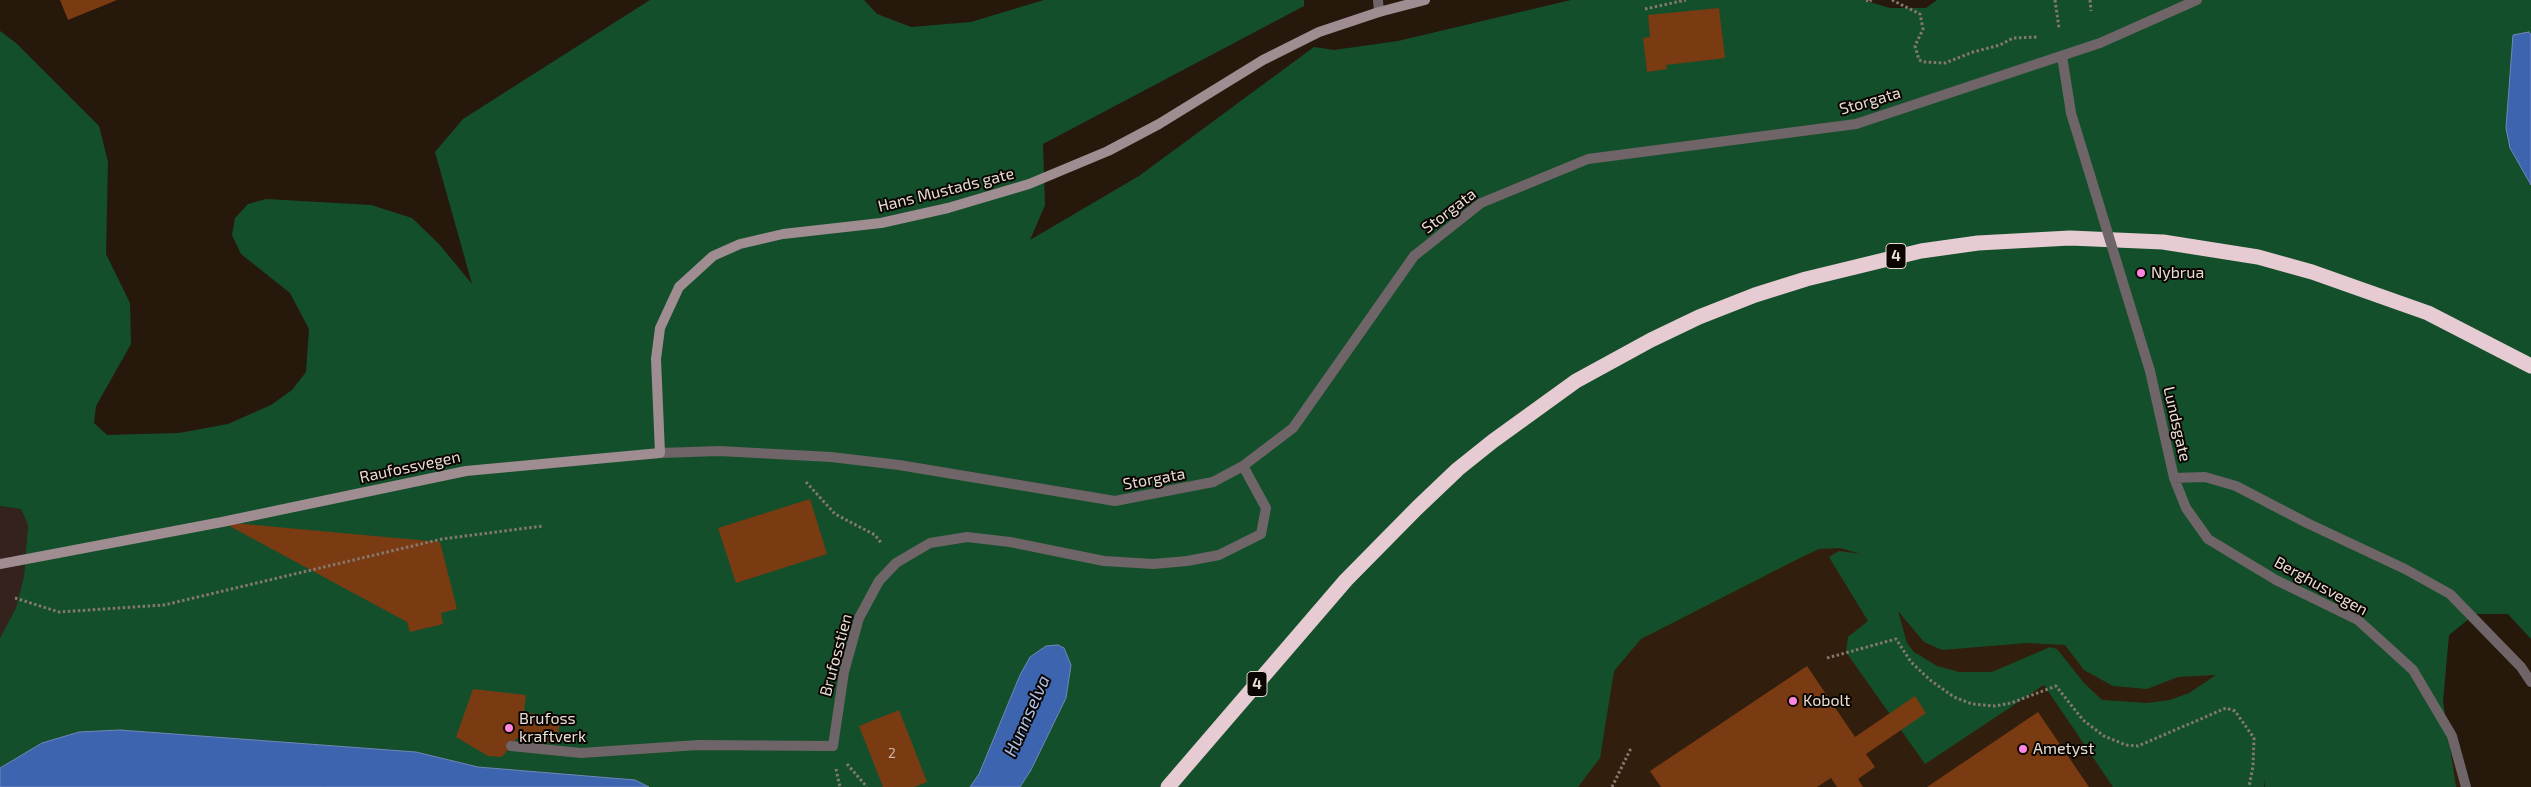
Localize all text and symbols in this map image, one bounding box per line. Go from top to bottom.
street label: Storgata [1837,83,1903,119]
street label: Hans Mustads gate [876,164,1016,216]
street label: Storgata [1418,184,1480,238]
road number: 4 [1886,244,1906,268]
place label: Nybrua [2151,263,2204,283]
marker: Nybrua [2135,267,2147,279]
street label: Lundsgate [2159,385,2195,463]
street label: Raufossvegen [358,447,462,487]
street label: Storgata [1121,464,1187,494]
street label: Berghusvegen [2271,552,2371,620]
street label: Brufosstien [816,612,856,698]
water label: Hunnselva [1000,672,1054,760]
road number: 4 [1247,672,1267,696]
place label: Kobolt [1803,691,1850,711]
marker: Kobolt [1787,695,1799,707]
place label: Brufoss kraftverk [519,709,586,747]
marker: Brufoss kraftverk [503,722,515,734]
place label: Ametyst [2033,739,2094,759]
marker: Ametyst [2017,743,2029,755]
house number: 2 [888,745,896,761]

